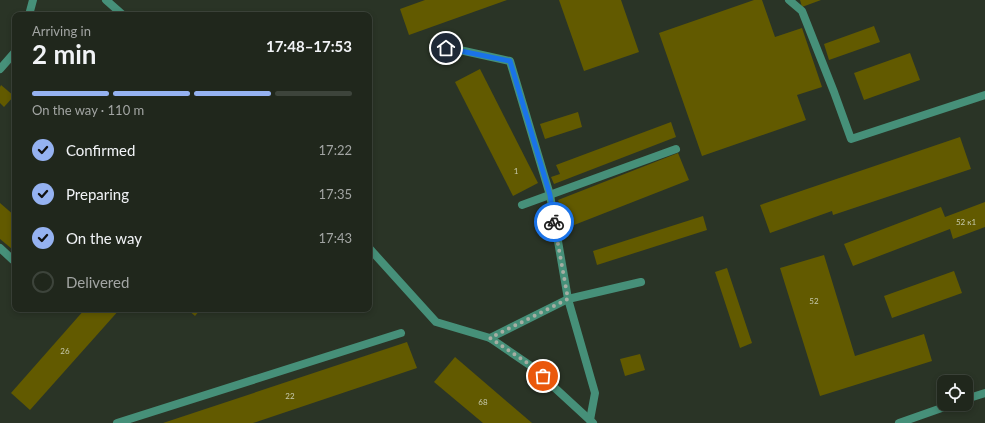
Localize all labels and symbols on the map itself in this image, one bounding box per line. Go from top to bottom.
pin [429,31,463,65]
house number: 1 [514,166,519,176]
courier [534,202,574,242]
house number: 52 к1 [956,217,976,227]
house number: 52 [809,296,819,306]
house number: 26 [60,346,70,356]
pin [526,359,560,393]
house number: 22 [285,391,295,401]
house number: 68 [478,397,488,407]

